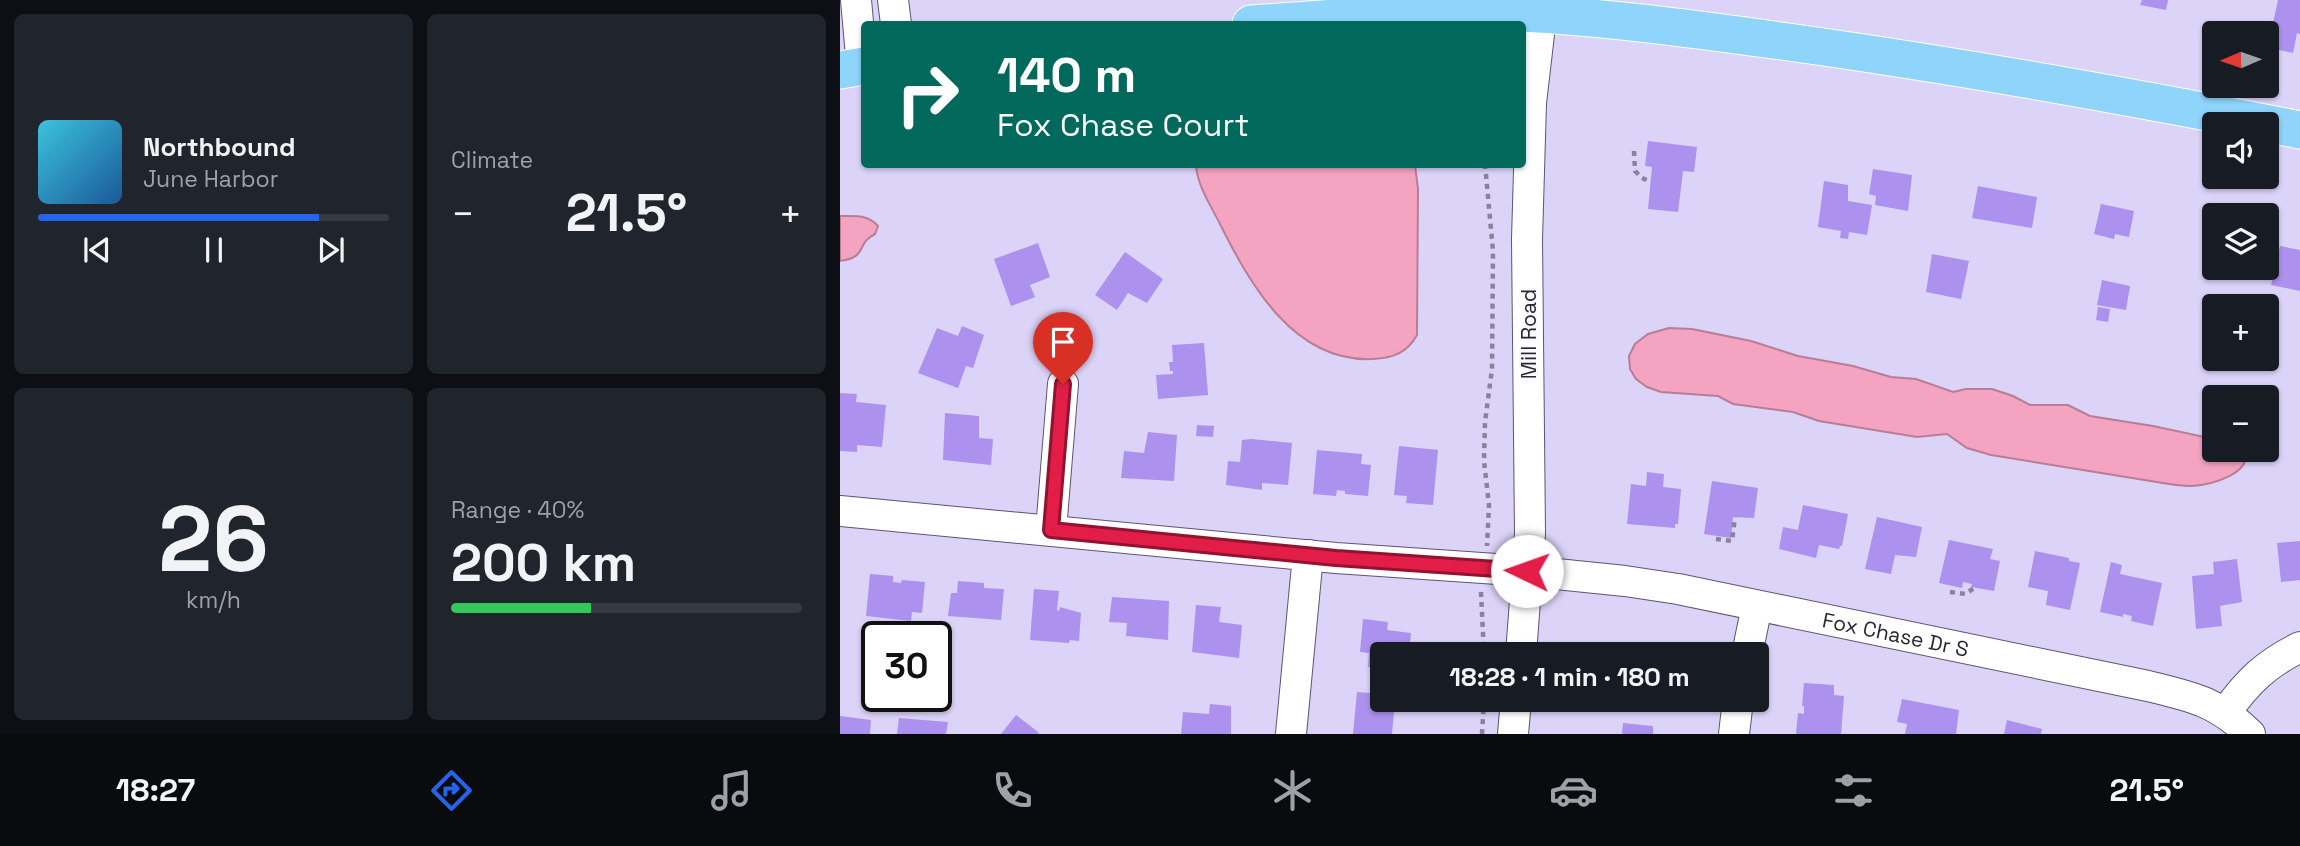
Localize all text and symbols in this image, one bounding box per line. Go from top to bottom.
north arrow [2202,21,2278,98]
map controls [2202,21,2279,462]
text: 140 m [997,44,1136,106]
icon: right [882,49,973,140]
text: Fox Chase Court [997,105,1249,145]
button: sound [2202,112,2279,189]
text: Northbound [143,130,296,164]
text: Climate [451,145,533,175]
text: June Harbor [143,164,278,194]
text: 21.5° [566,180,687,246]
text: − [451,190,475,238]
text: + [778,190,802,238]
button: layers [2202,203,2279,280]
icon: previous [78,231,116,269]
icon: pause [195,231,233,269]
icon: next [312,231,350,269]
street label: Mill Road [1515,289,1542,379]
button: + [2202,294,2279,371]
pin [1033,312,1093,384]
icon: arrive [1044,323,1082,361]
button: − [2202,385,2279,462]
text: 26 [158,481,269,598]
text: Range · 40% [451,495,584,525]
text: 200 km [451,530,636,596]
position arrow [1490,534,1564,608]
text: km/h [186,585,241,615]
street label: Fox Chase Dr S [1820,606,1971,662]
speed limit sign: 30 [861,621,952,712]
text: 18:28 · 1 min · 180 m [1449,660,1690,694]
icon: directions [427,766,476,815]
icon: music [707,766,756,815]
icon: phone [988,766,1037,815]
icon: climate [1268,766,1317,815]
icon: car [1549,766,1598,815]
icon: filters [1829,766,1878,815]
text: 18:27 [116,770,195,810]
text: 21.5° [2109,770,2184,810]

